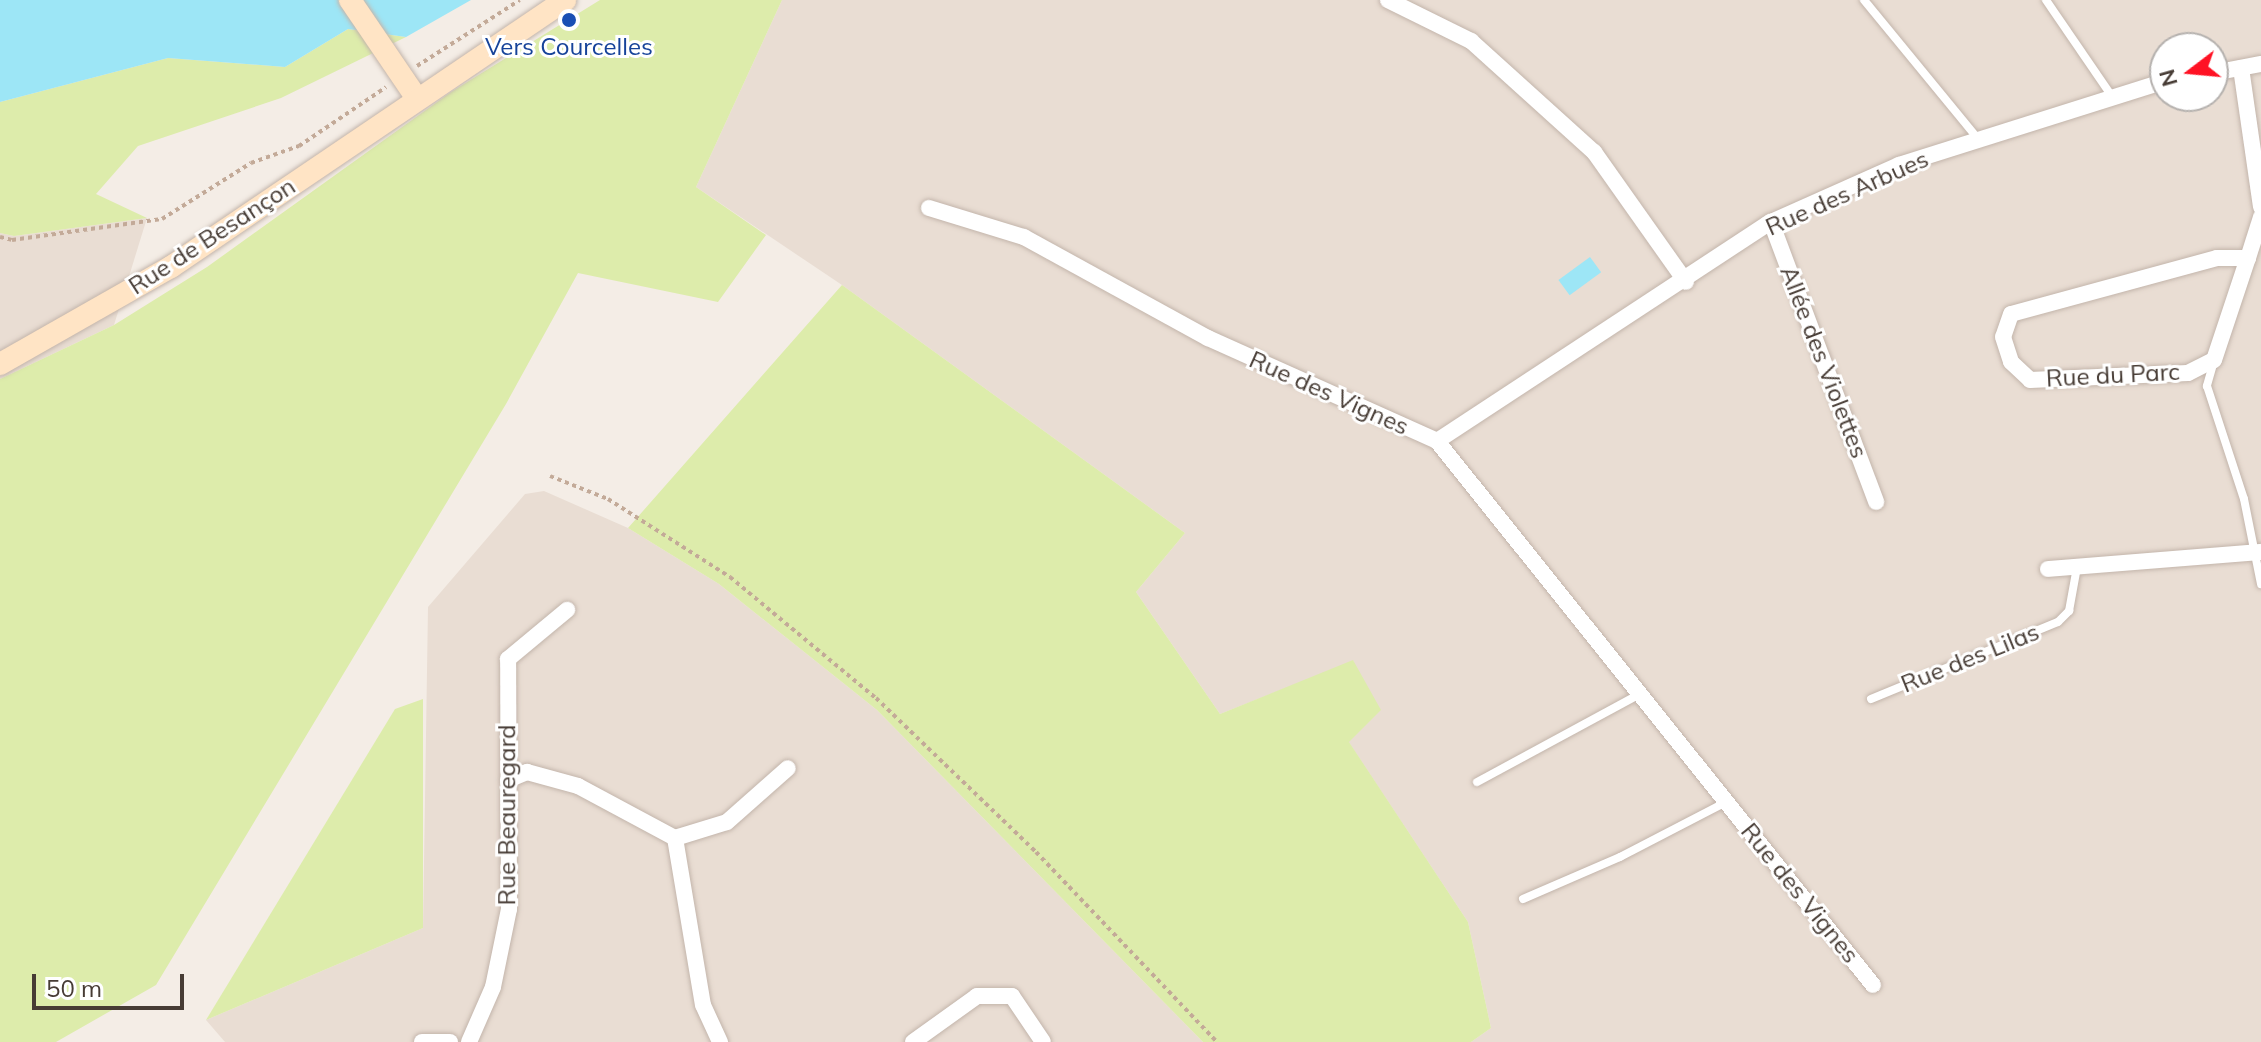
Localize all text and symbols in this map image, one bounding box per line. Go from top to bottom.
marker: Vers Courcelles [560,11,578,29]
north arrow [2149,32,2229,112]
place label: Vers Courcelles [485,33,653,61]
text: N [2152,66,2184,90]
street label: Rue des Arbues [1761,144,1933,242]
street label: Rue de Besançon [123,171,301,301]
street label: Allée des Violettes [1774,262,1874,462]
street label: Rue des Vignes [1245,345,1413,441]
street label: Rue du Parc [2045,357,2181,393]
street label: Rue des Lilas [1897,617,2043,699]
street label: Rue Beauregard [493,725,521,905]
street label: Rue des Vignes [1735,817,1865,969]
scale bar [36,958,188,1008]
text: 50 m [46,973,102,1003]

